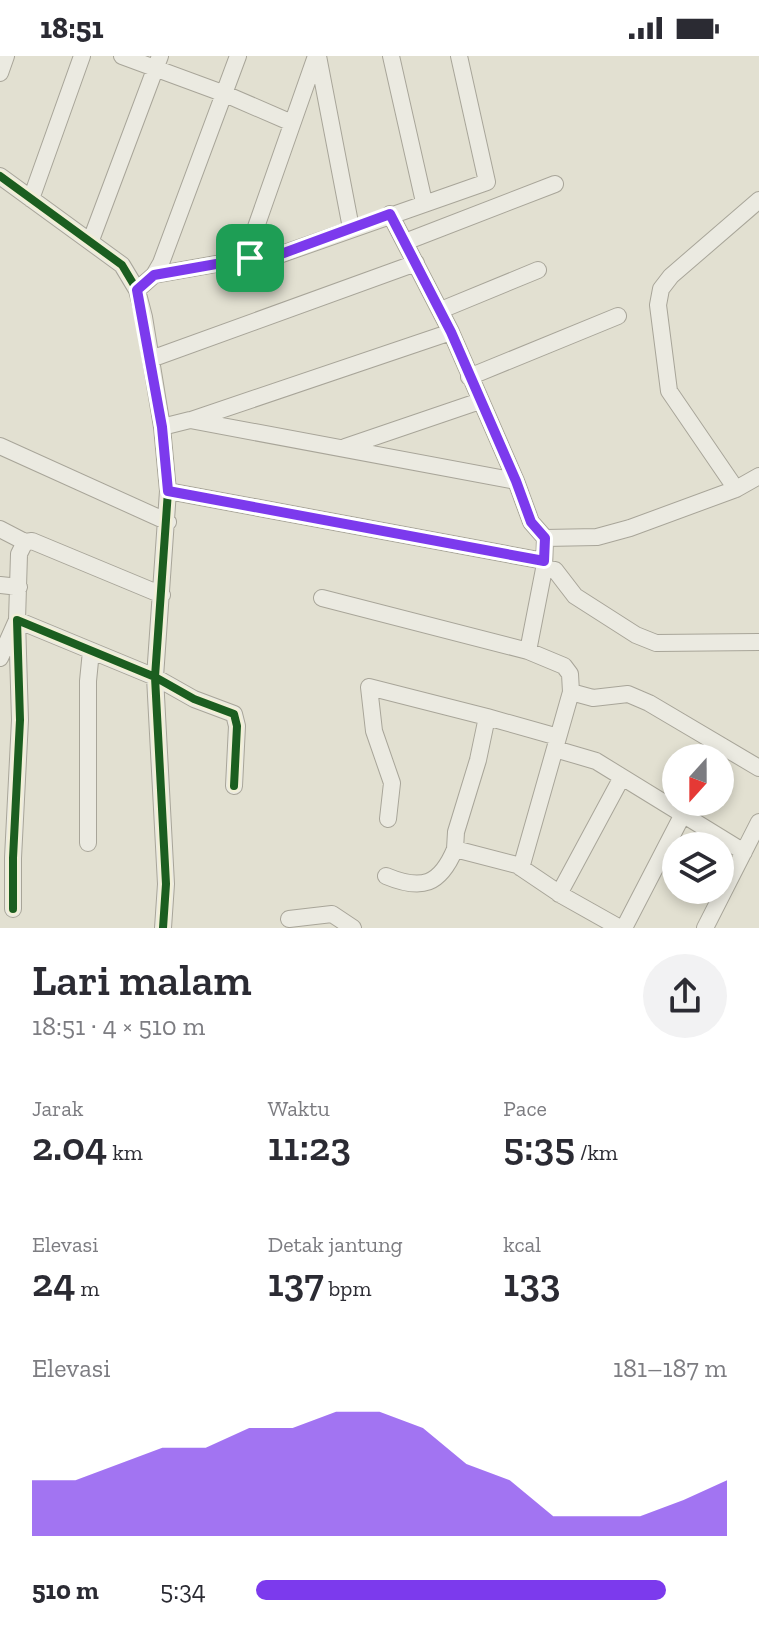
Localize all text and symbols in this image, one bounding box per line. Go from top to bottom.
text: 18:51 [40,10,104,46]
pin [216,224,284,292]
icon: arrive [228,236,272,280]
north arrow [662,744,734,816]
map controls [662,744,734,904]
button: layers [662,832,734,904]
text: Lari malam [32,953,252,1006]
button: share [643,954,727,1038]
text: 18:51 · 4 × 510 m [32,1010,205,1042]
text: Jarak [32,1095,83,1122]
text: Waktu [268,1095,330,1122]
text: Pace [503,1095,547,1122]
text: 2.04 [32,1122,107,1170]
text: 11:23 [268,1122,351,1170]
text: 5:35 [503,1122,575,1170]
text: km [107,1139,143,1166]
text: /km [575,1139,618,1166]
text: Elevasi [32,1231,98,1258]
text: Detak jantung [268,1231,403,1258]
text: kcal [503,1231,541,1258]
text: 24 [32,1258,75,1306]
text: 137 [268,1258,324,1306]
text: 133 [503,1258,561,1306]
text: m [75,1275,99,1302]
text: bpm [324,1275,371,1302]
text: Elevasi [32,1352,110,1384]
text: 181–187 m [613,1352,727,1384]
text: 510 m [32,1574,99,1606]
text: 5:34 [160,1574,206,1606]

